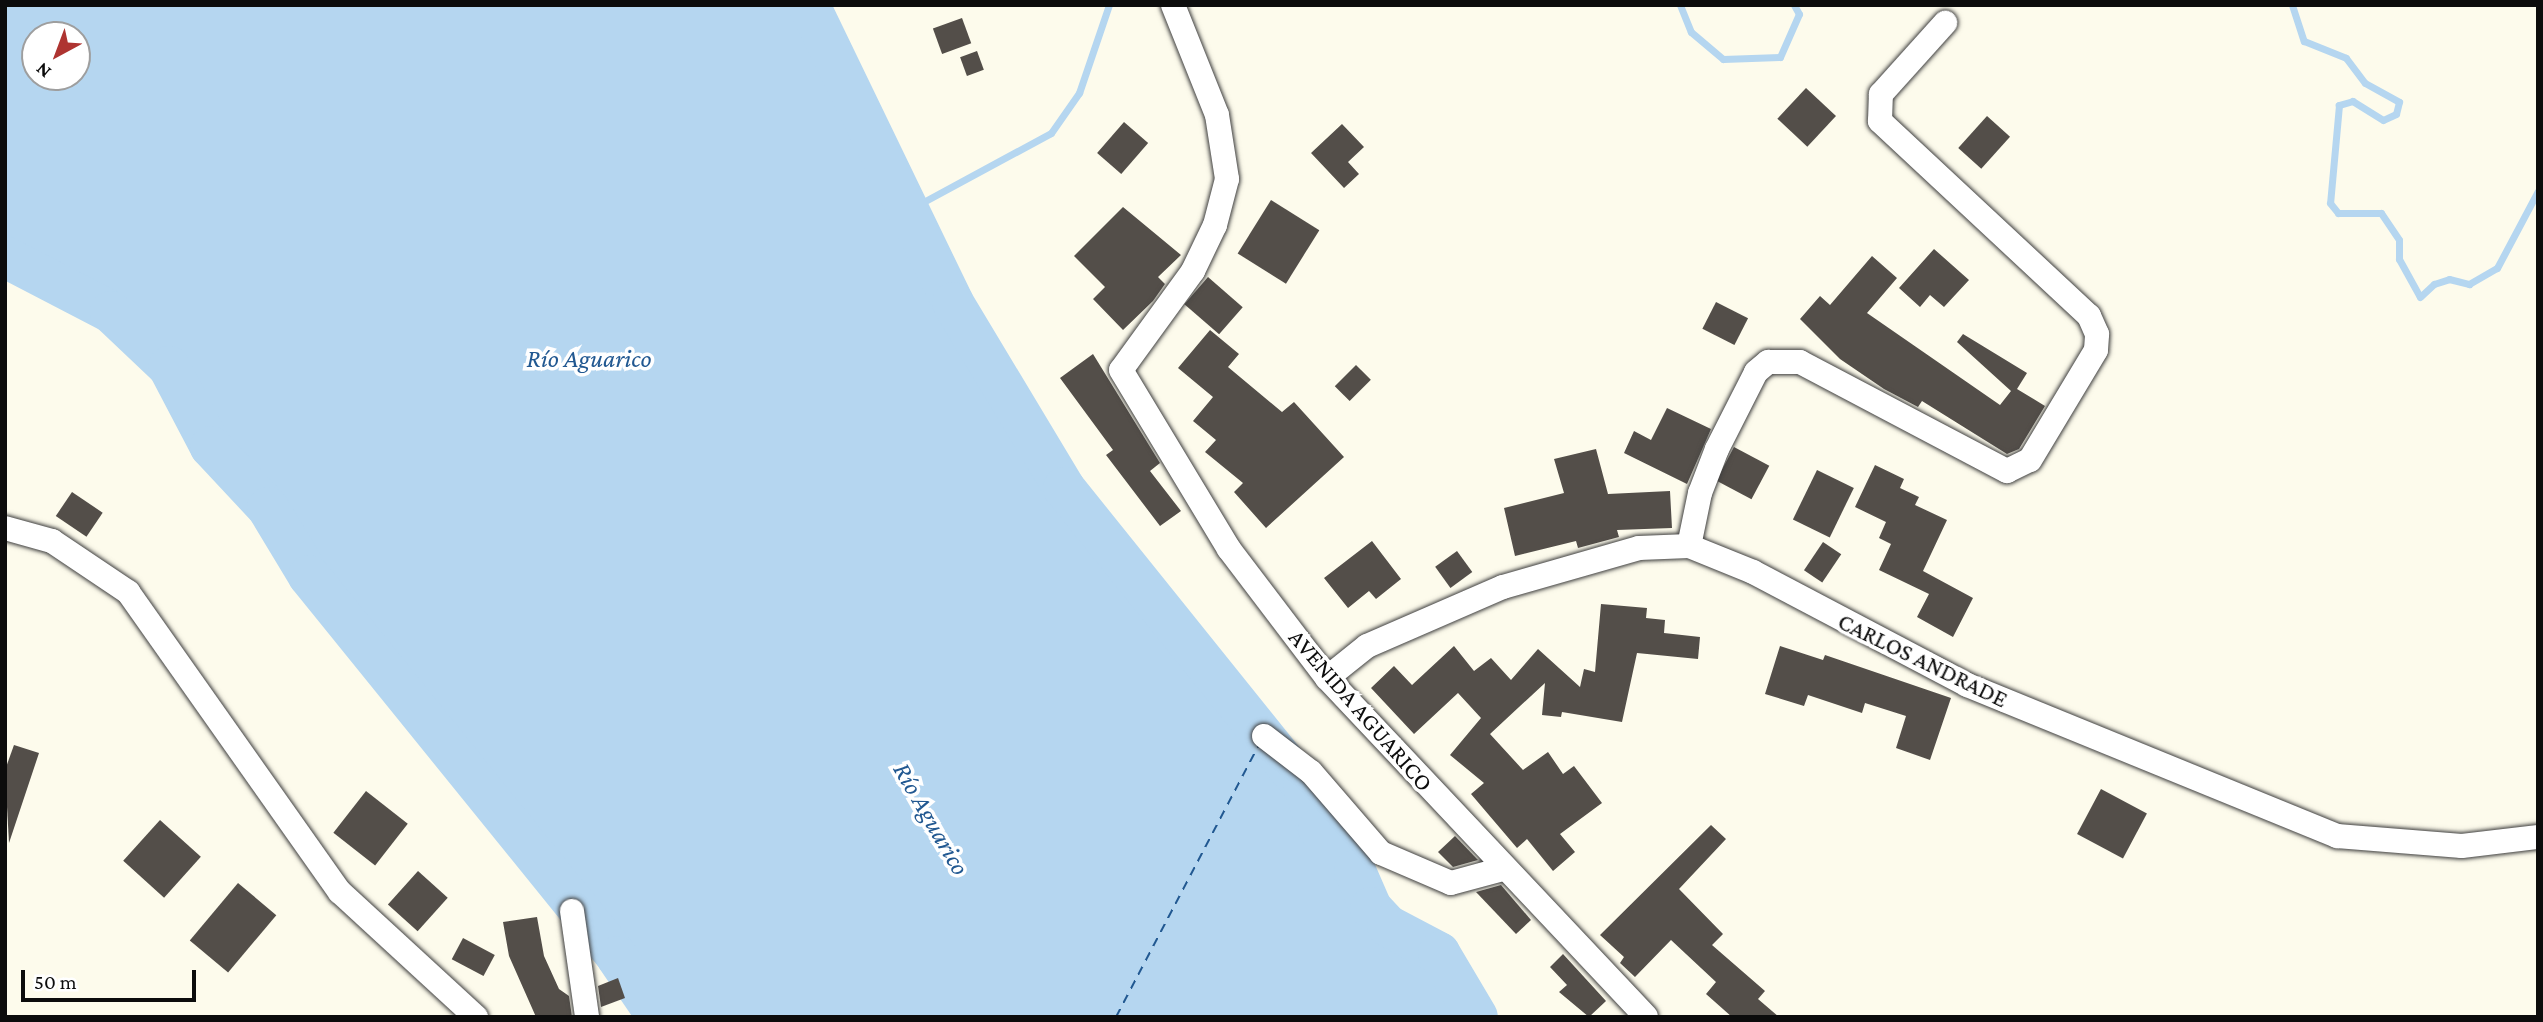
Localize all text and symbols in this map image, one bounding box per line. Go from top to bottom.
north arrow [21,21,91,91]
text: N [31,59,55,83]
water label: Río Aguarico [526,343,652,375]
street label: CARLOS ANDRADE [1833,606,2013,714]
street label: AVENIDA AGUARICO [1283,623,1439,797]
water label: Río Aguarico [886,757,976,881]
scale bar [24,956,200,1000]
text: 50 m [34,970,77,994]

